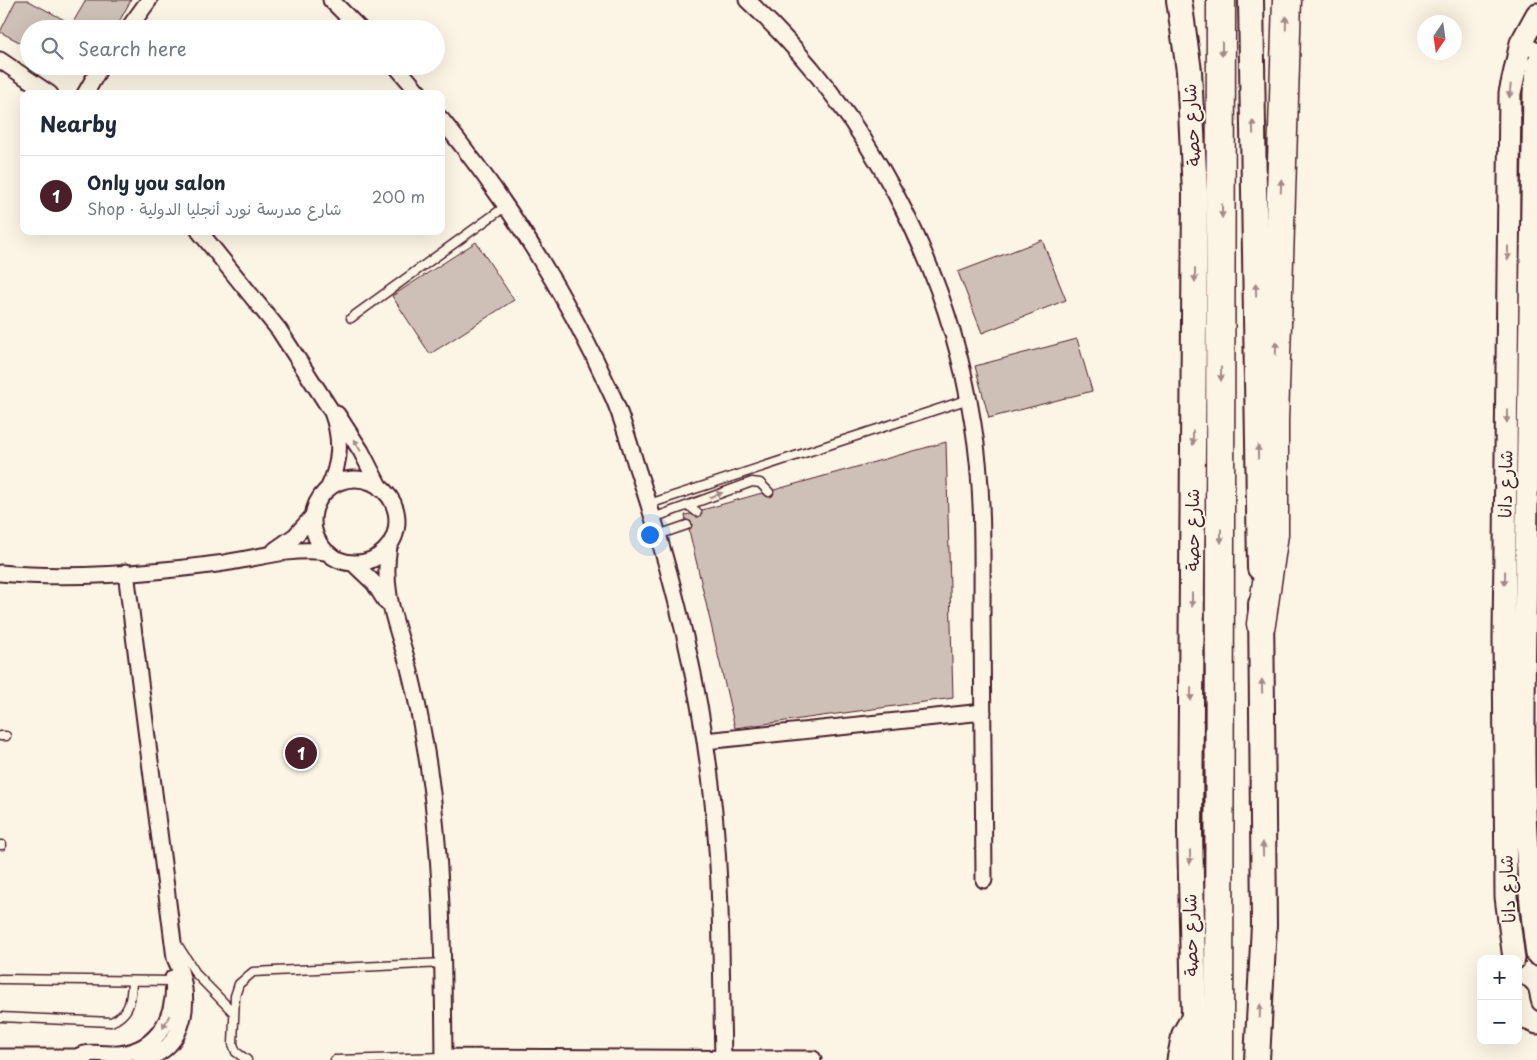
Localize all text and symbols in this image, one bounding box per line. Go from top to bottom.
one-way arrow [1282,15,1290,31]
north arrow [1417,15,1462,60]
search box [20,20,445,75]
icon: search [38,34,66,62]
text: Search here [78,34,187,62]
one-way arrow [1218,41,1226,57]
street label: شارع حصة [1175,83,1206,167]
one-way arrow [1506,83,1514,99]
text: Nearby [40,107,117,139]
one-way arrow [1249,119,1257,135]
text: Only you salon [87,168,226,196]
one-way arrow [1277,178,1285,194]
text: 1 [52,184,60,208]
text: 200 m [372,184,425,208]
text: Shop · شارع مدرسة نورد أنجليا الدولية [87,196,342,220]
one-way arrow [1218,203,1226,219]
one-way arrow [1504,245,1512,261]
one-way arrow [1191,268,1199,284]
one-way arrow [1252,282,1260,298]
one-way arrow [1273,340,1281,356]
one-way arrow [1217,366,1225,382]
one-way arrow [1503,408,1511,424]
one-way arrow [1189,430,1197,446]
one-way arrow [353,438,362,451]
one-way arrow [1254,444,1262,460]
street label: شارع دانا [1490,450,1519,518]
street label: شارع حصة [1178,489,1205,571]
one-way arrow [708,491,723,498]
your location [637,522,663,548]
one-way arrow [1217,528,1225,544]
one-way arrow [1501,570,1509,586]
one-way arrow [1188,593,1196,609]
one-way arrow [1258,678,1266,694]
one-way arrow [1187,686,1195,702]
pin: 1 [285,734,317,772]
one-way arrow [1259,841,1267,857]
one-way arrow [1186,849,1194,865]
street label: شارع دانا [1491,854,1522,924]
street label: شارع حصة [1175,893,1204,977]
map controls [1477,955,1522,1045]
button: + [1477,955,1522,1000]
button: − [1477,1000,1522,1045]
one-way arrow [1256,1003,1264,1019]
one-way arrow [162,1015,170,1030]

